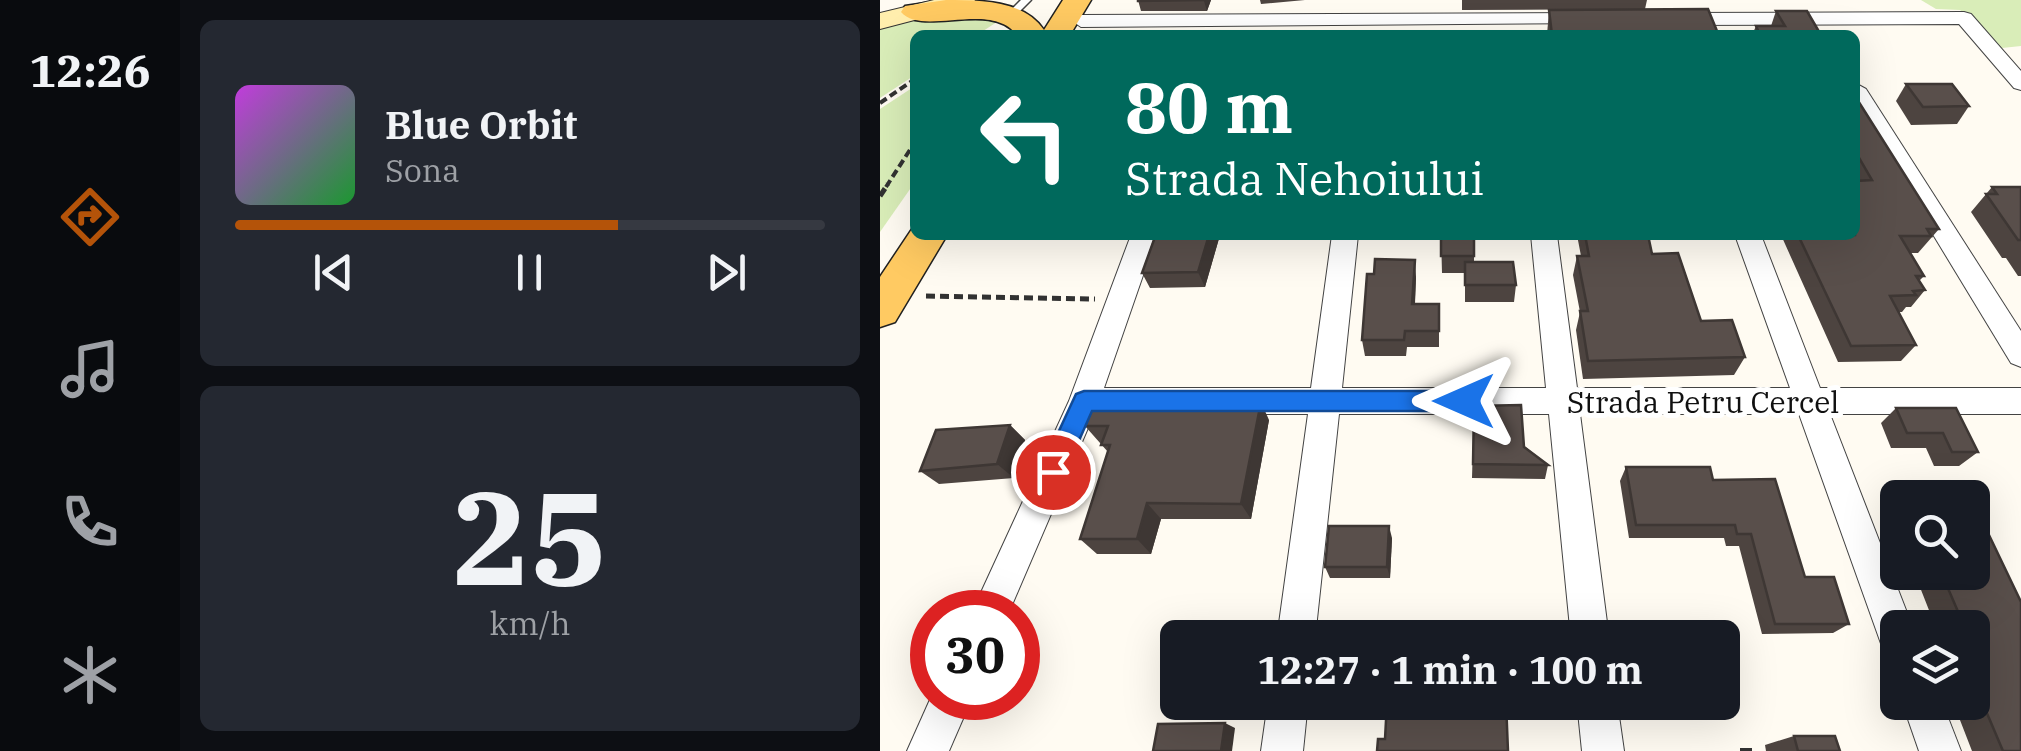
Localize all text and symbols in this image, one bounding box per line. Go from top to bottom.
text: 12:26 [29,41,151,99]
text: 80 m [1125,61,1293,152]
icon: left [960,70,1090,200]
text: Blue Orbit [385,100,577,149]
text: Sona [385,149,460,191]
text: Strada Nehoiului [1125,149,1484,207]
icon: directions [55,182,125,252]
icon: previous [306,245,361,300]
icon: pause [502,245,557,300]
icon: next [699,245,754,300]
icon: music [55,334,125,404]
position arrow [1412,349,1516,453]
street label: Strada Petru Cercel [1567,382,1839,421]
pin [1011,430,1096,515]
icon: arrive [1026,445,1081,500]
text: 25 [452,452,608,621]
map controls [1880,480,1990,720]
button: search [1880,480,1990,590]
icon: phone [55,487,125,557]
speed limit sign: 30 [910,590,1040,720]
text: km/h [490,602,570,644]
button: layers [1880,610,1990,720]
icon: climate [55,640,125,710]
text: 12:27 · 1 min · 100 m [1257,645,1643,694]

